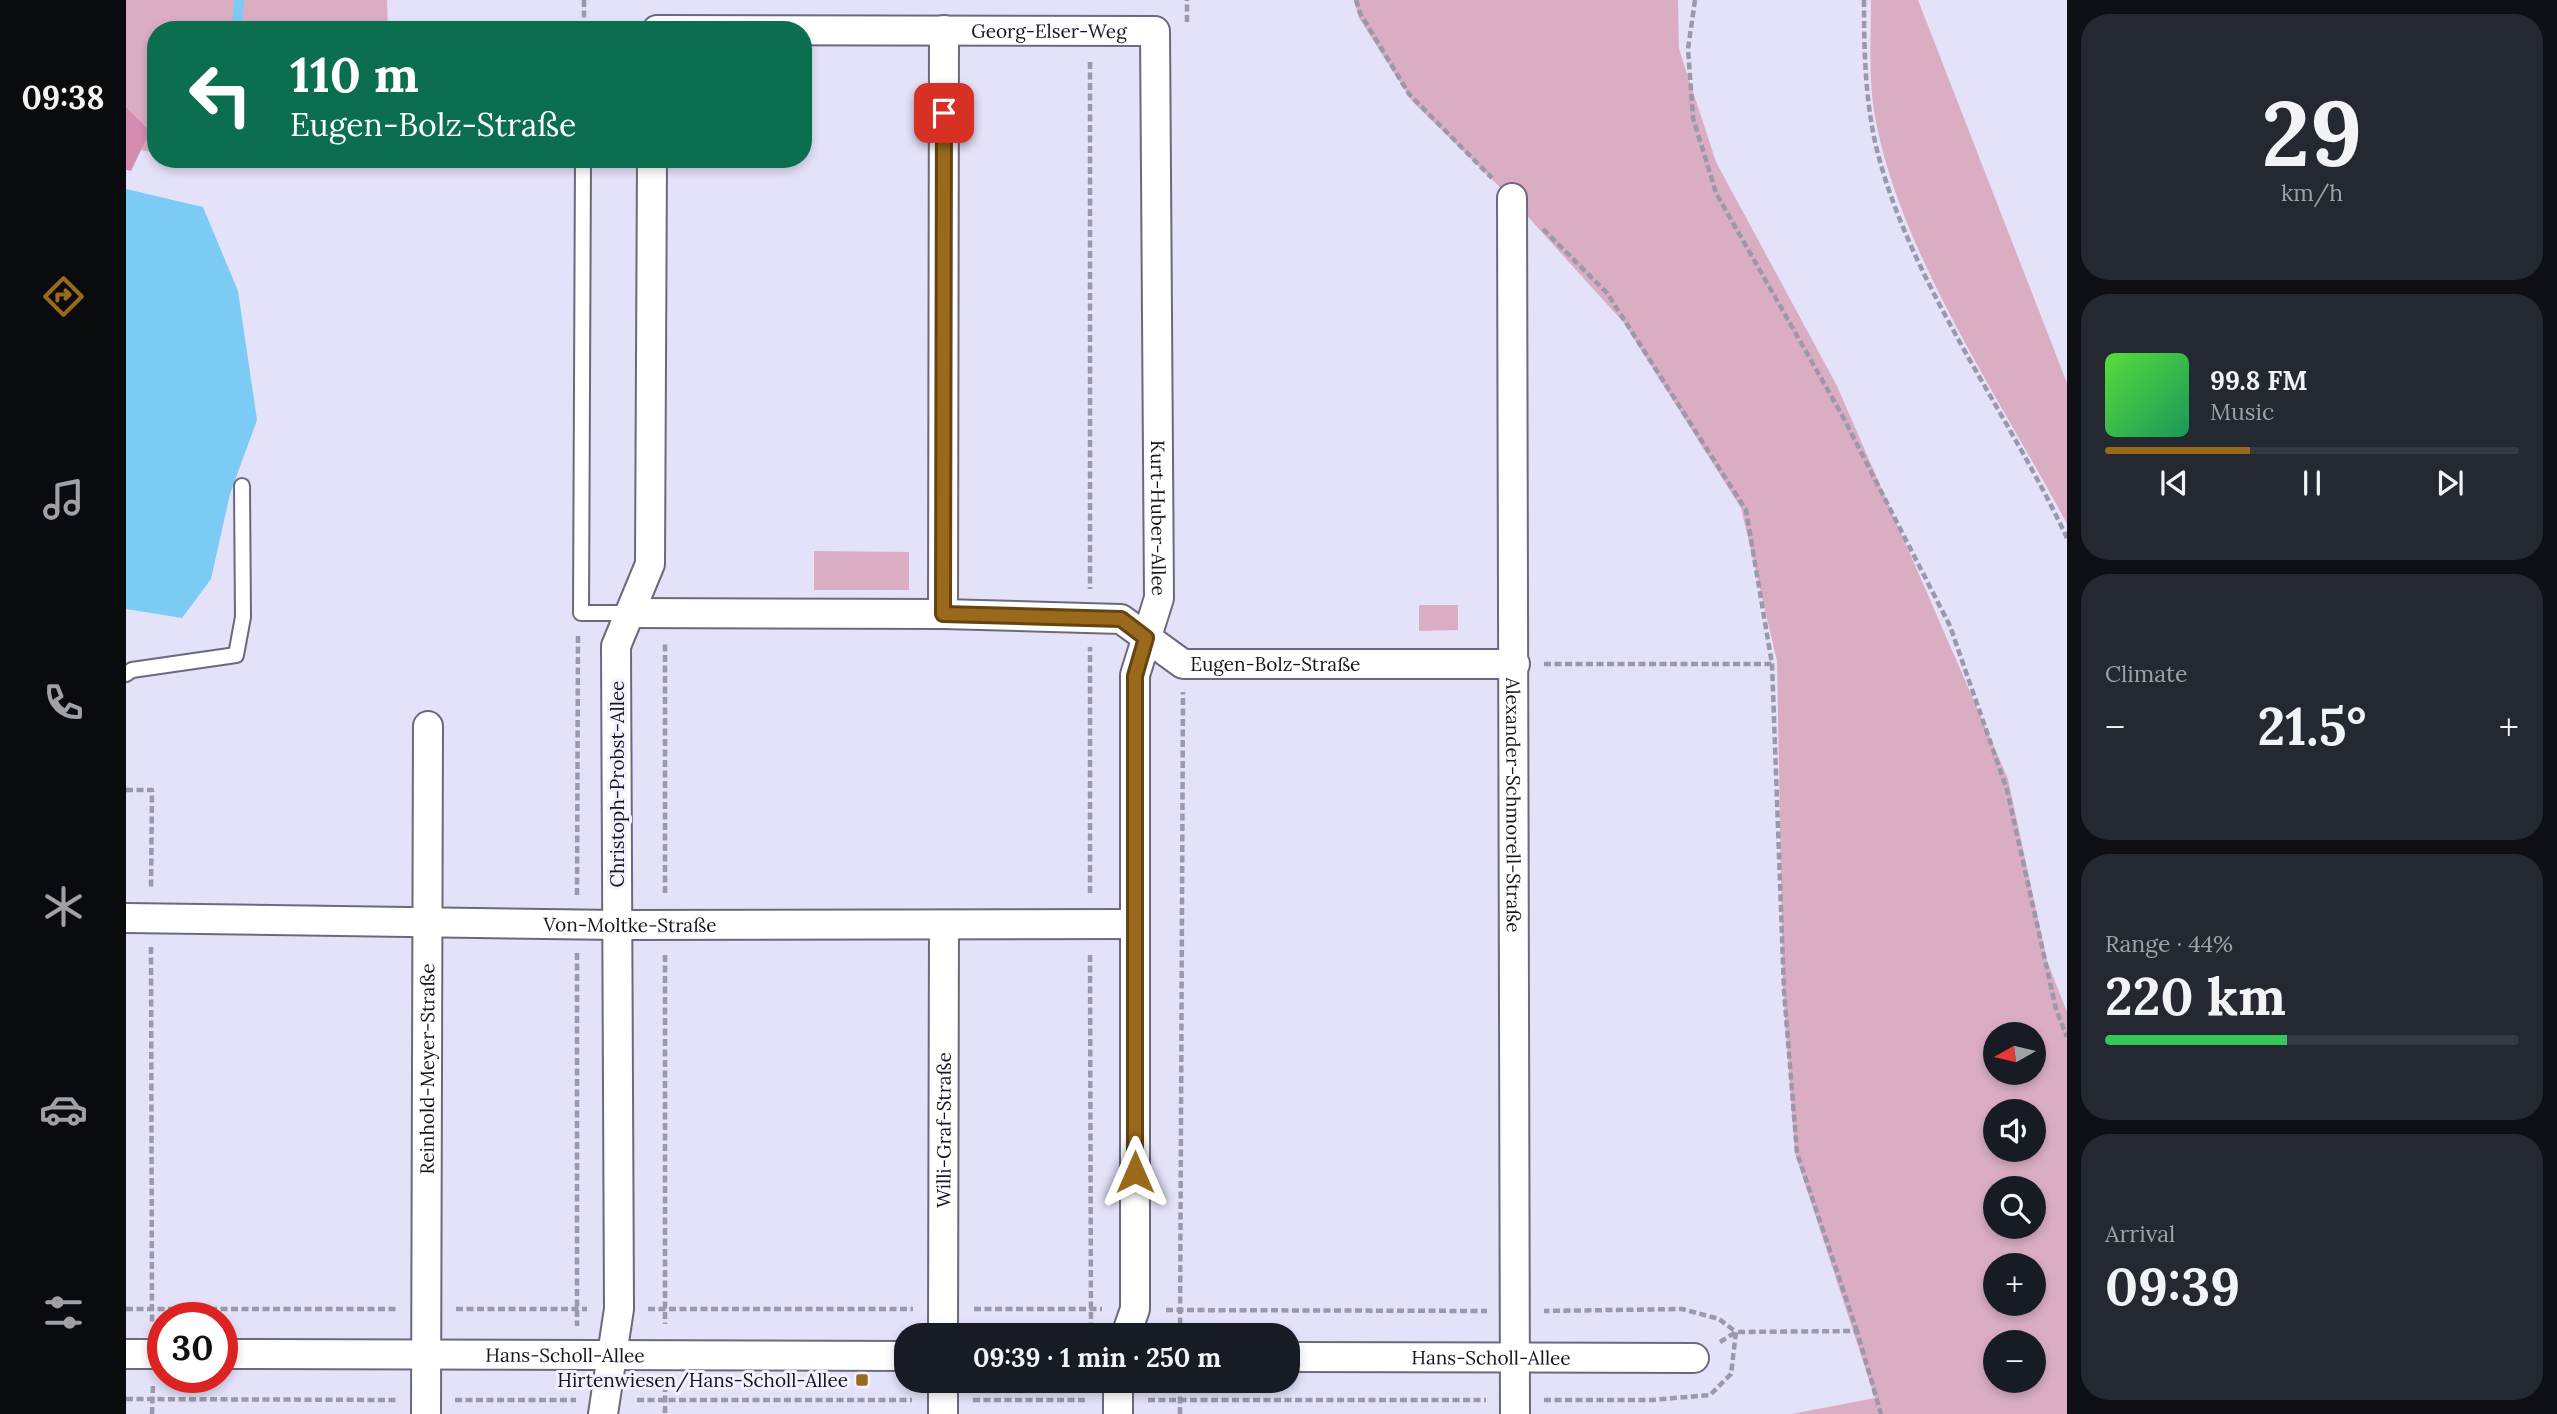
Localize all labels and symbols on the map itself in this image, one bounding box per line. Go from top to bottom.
street label: Georg-Elser-Weg [971,19,1127,43]
pin [914,83,974,143]
street label: Kurt-Huber-Allee [1146,440,1171,596]
street label: Eugen-Bolz-Straße [1190,652,1360,676]
street label: Alexander-Schmorell-Straße [1501,676,1526,933]
street label: Christoph-Probst-Allee [605,681,629,887]
street label: Von-Moltke-Straße [542,912,716,937]
street label: Reinhold-Meyer-Straße [415,963,439,1175]
north arrow [1983,1022,2046,1085]
street label: Willi-Graf-Straße [931,1052,956,1208]
position arrow [1098,1135,1172,1209]
speed limit sign: 30 [147,1302,238,1393]
street label: Hans-Scholl-Allee [485,1343,645,1367]
street label: Hans-Scholl-Allee [1411,1345,1571,1370]
place label: Hirtenwiesen/Hans-Scholl-Allee [557,1368,848,1393]
marker: Hirtenwiesen/Hans-Scholl-Allee [854,1372,870,1388]

